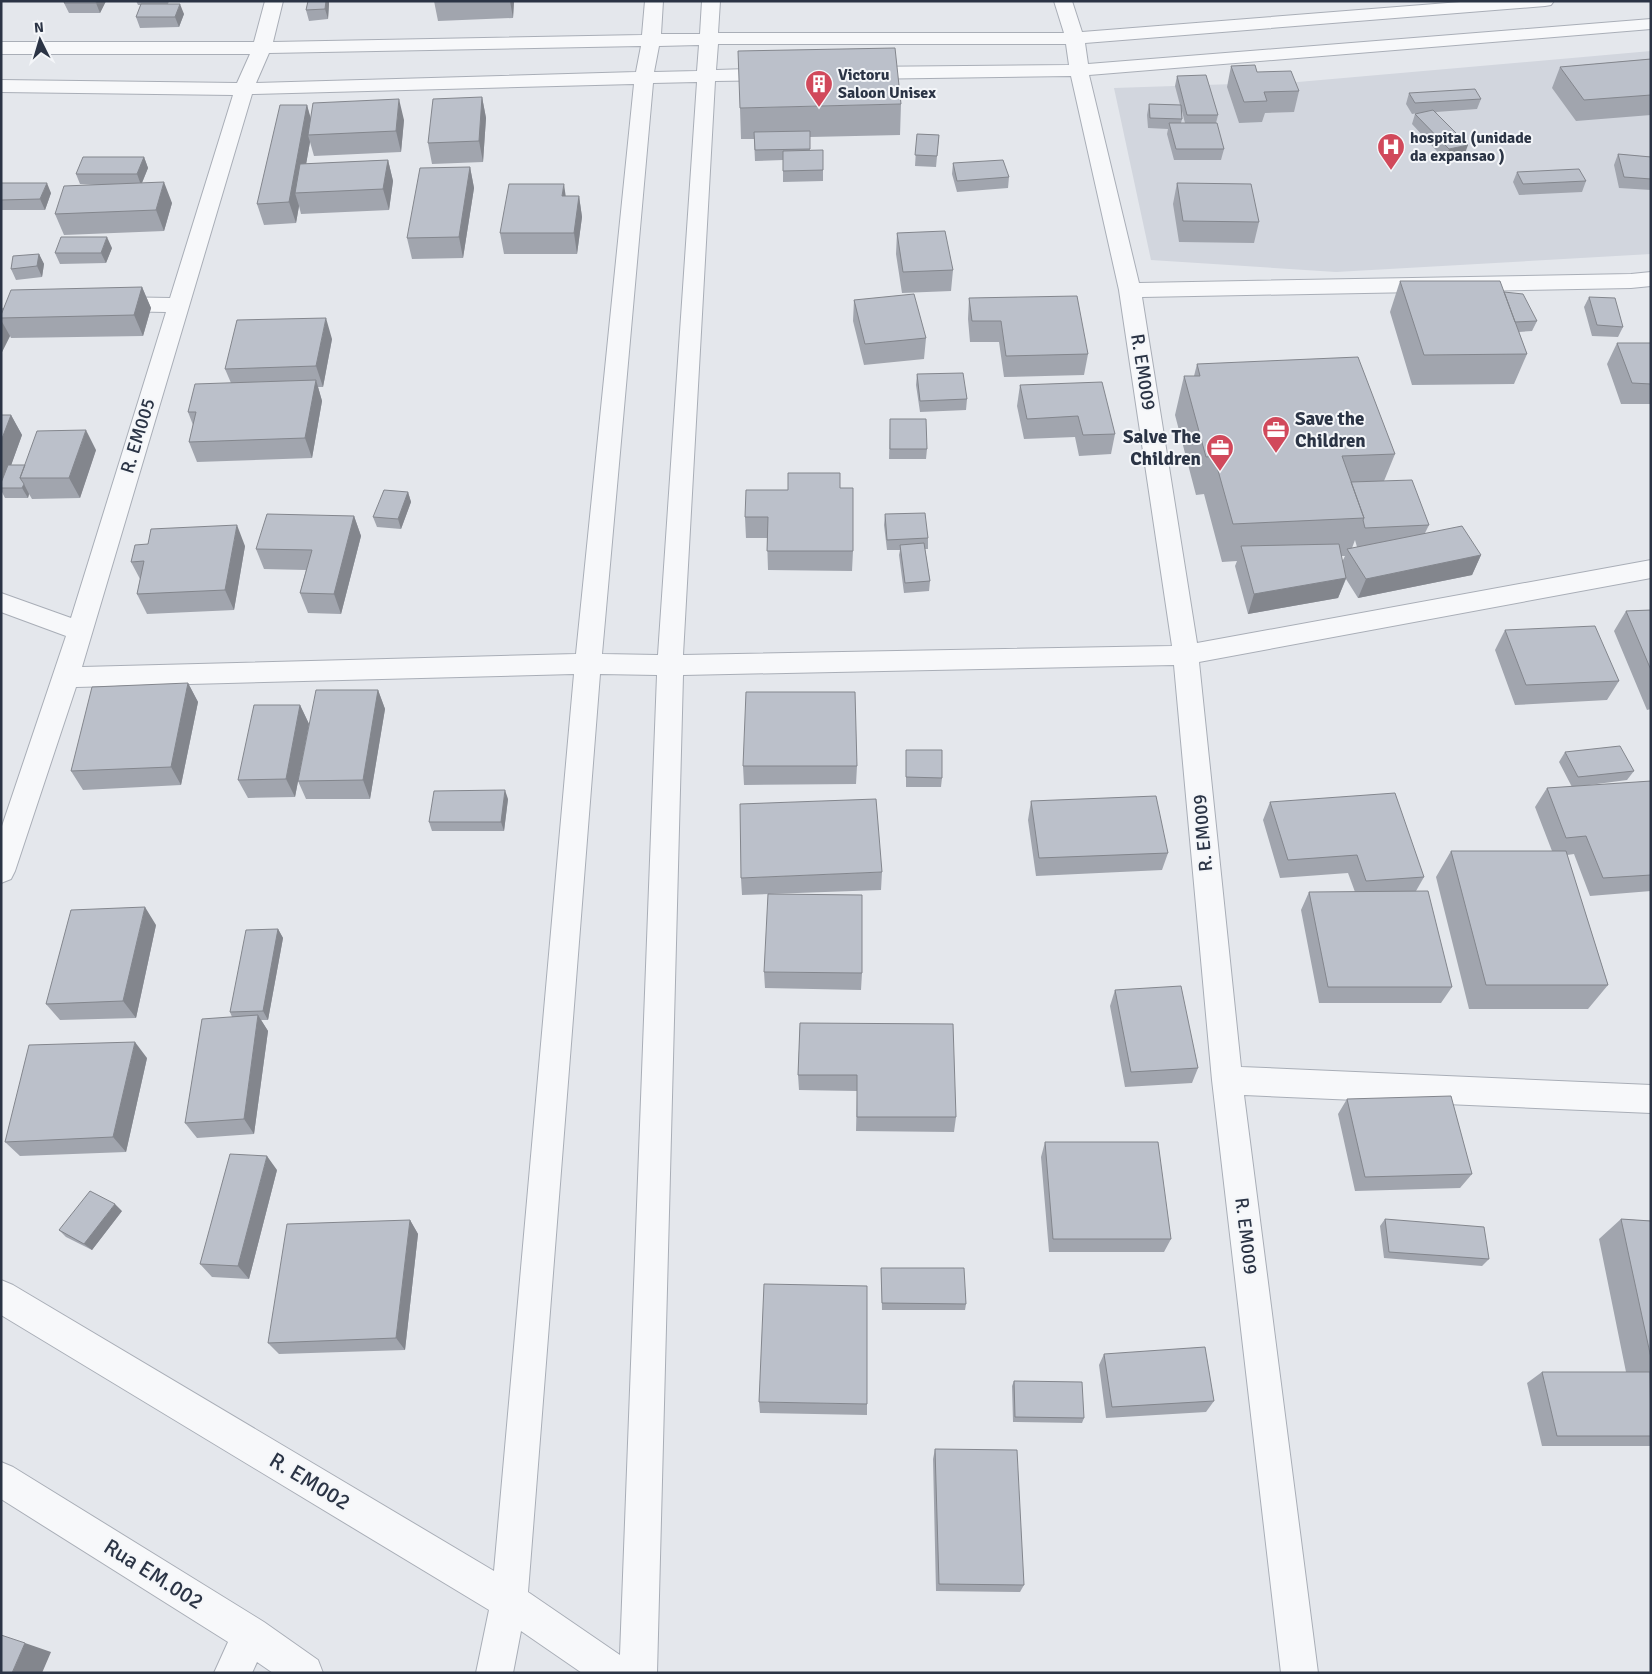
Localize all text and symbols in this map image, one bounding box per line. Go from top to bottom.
north arrow [15,15,65,65]
text: N [33,19,45,36]
place label: Victoru Saloon Unisex [838,65,936,103]
building icon: Victoru Saloon Unisex [804,69,834,108]
place label: hospital (unidade da expansao ) [1410,128,1532,166]
hospital icon: hospital (unidade da expansao ) [1376,132,1406,171]
street label: R. EM009 [1125,332,1161,412]
street label: R. EM005 [115,395,161,477]
place label: Save the Children [1295,407,1366,453]
office icon: Save the Children [1261,415,1291,454]
place label: Salve The Children [1123,425,1201,471]
office icon: Salve The Children [1205,433,1235,472]
street label: R. EM009 [1188,793,1218,873]
street label: R. EM009 [1229,1196,1263,1276]
street label: R. EM002 [265,1446,355,1516]
street label: Rua EM.002 [99,1533,209,1615]

